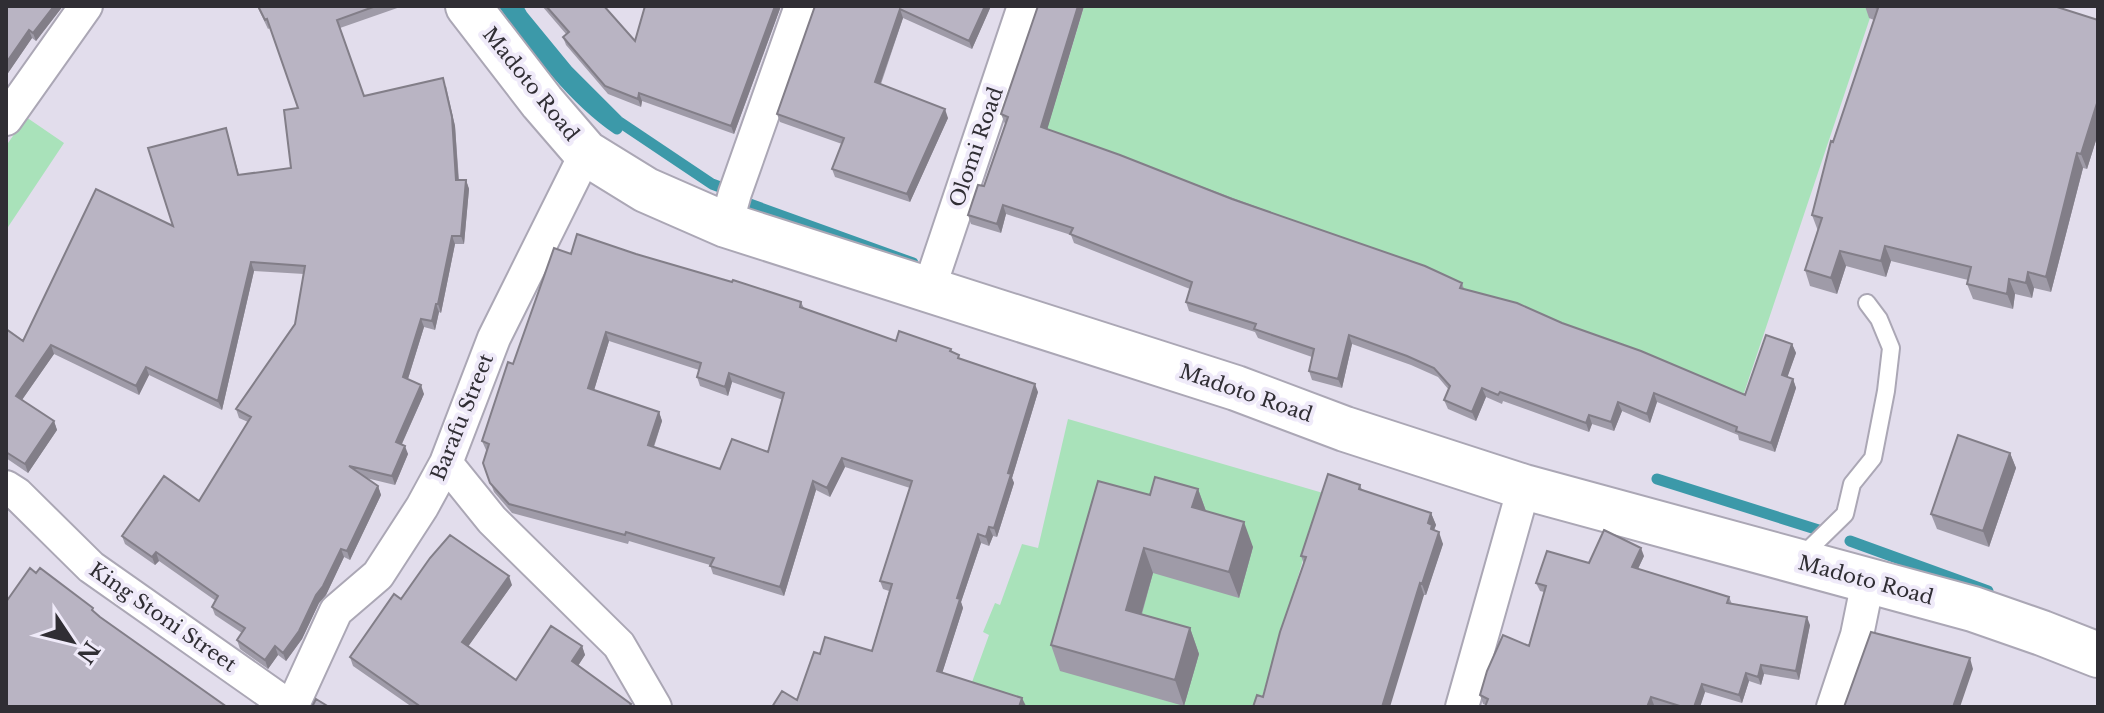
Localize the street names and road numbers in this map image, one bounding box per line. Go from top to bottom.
street label: Madoto Road [478,22,584,146]
street label: Olomi Road [944,84,1008,210]
street label: Barafu Street [426,350,498,484]
street label: Madoto Road [1176,359,1316,427]
street label: Madoto Road [1796,550,1936,610]
street label: King Stoni Street [85,557,241,677]

